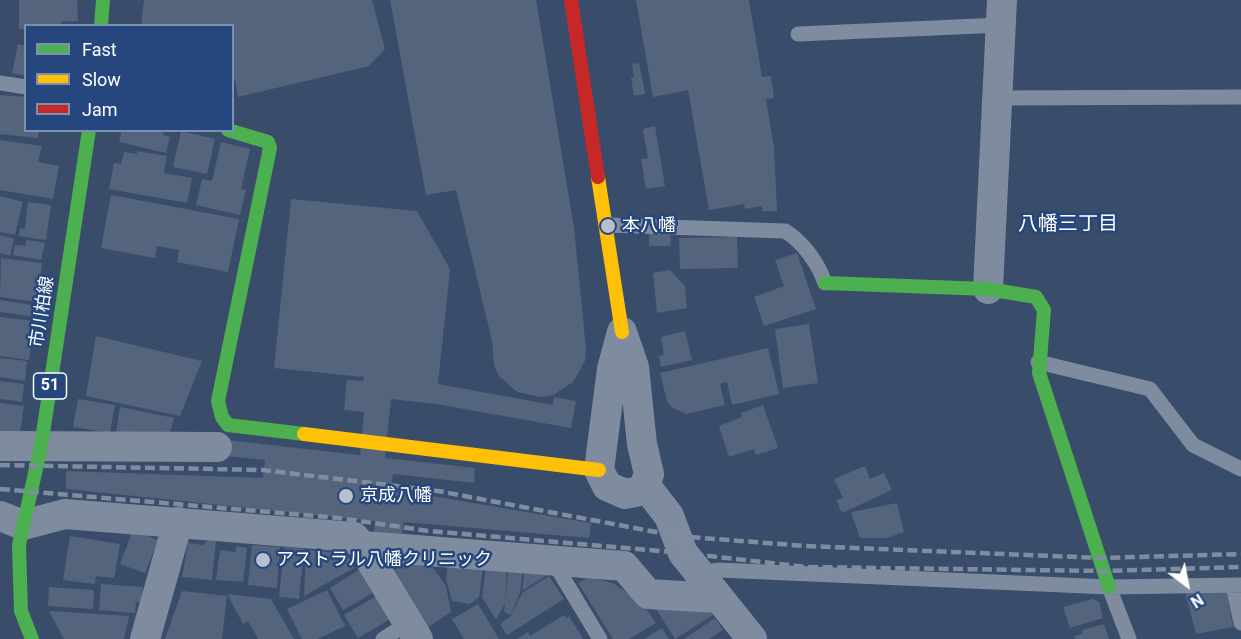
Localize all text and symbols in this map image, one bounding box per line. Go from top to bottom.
legend [24,24,234,132]
text: Fast [82,39,117,60]
text: Slow [82,69,121,90]
text: Jam [82,99,118,120]
district label: 八幡三丁目 [1018,213,1118,237]
place label: 本八幡 [622,215,676,237]
marker: 本八幡 [599,217,617,235]
street label: 市川柏線 [27,275,59,349]
road number: 51 [34,373,66,399]
place label: 京成八幡 [360,485,432,507]
marker: 京成八幡 [337,487,355,505]
place label: アストラル八幡クリニック [276,549,492,571]
marker: アストラル八幡クリニック [254,551,272,569]
north arrow [1157,555,1217,615]
text: N [1187,590,1207,612]

